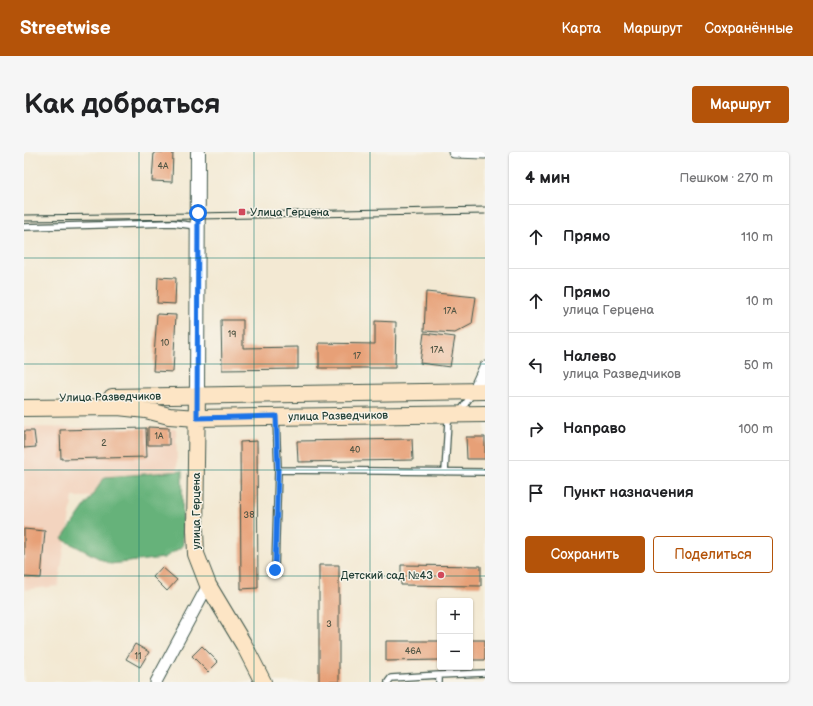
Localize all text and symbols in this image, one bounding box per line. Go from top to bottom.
text: Streetwise [20,17,111,40]
text: Карта [562,20,601,37]
text: Маршрут [623,20,683,37]
text: Сохранённые [705,20,793,37]
button: Маршрут [692,86,789,123]
text: Как добраться [24,88,221,121]
house number: 4А [158,161,169,172]
text: 4 мин [525,168,570,188]
text: Пешком · 270 m [680,170,773,186]
route start [189,204,207,222]
place label: Улица Герцена [250,206,330,219]
marker: Улица Герцена [237,207,247,217]
icon: ahead [525,226,547,248]
text: Прямо [563,227,610,246]
text: 110 m [741,229,773,245]
text: Прямо [563,283,610,302]
icon: ahead [525,290,547,312]
text: 10 m [746,293,773,309]
text: улица Герцена [563,302,654,318]
house number: 17А [443,306,457,317]
house number: 19 [228,329,236,340]
house number: 10 [161,338,169,349]
house number: 17А [430,345,444,356]
text: Налево [563,347,616,366]
house number: 17 [353,351,362,362]
icon: left [525,354,547,376]
text: 50 m [744,357,773,373]
text: улица Разведчиков [563,366,681,382]
street label: Улица Разведчиков [59,390,161,404]
street label: улица Разведчиков [288,409,388,423]
icon: right [525,418,547,440]
text: Направо [563,419,626,438]
text: 100 m [738,421,773,437]
house number: 1А [155,431,164,442]
house number: 2 [101,438,107,449]
house number: 40 [350,445,360,456]
street label: улица Герцена [190,472,203,550]
icon: arrive [525,482,547,504]
text: Пункт назначения [563,483,694,502]
house number: 38 [244,510,254,521]
button: Сохранить [525,536,645,573]
button: Поделиться [653,536,773,573]
route end [266,561,284,579]
place label: Детский сад №43 [341,569,433,582]
marker: Детский сад №43 [436,570,446,580]
map controls [437,598,473,670]
button: + [437,598,473,634]
house number: 3 [326,619,332,630]
button: − [437,634,473,670]
house number: 46А [405,646,422,657]
house number: 11 [135,651,141,662]

